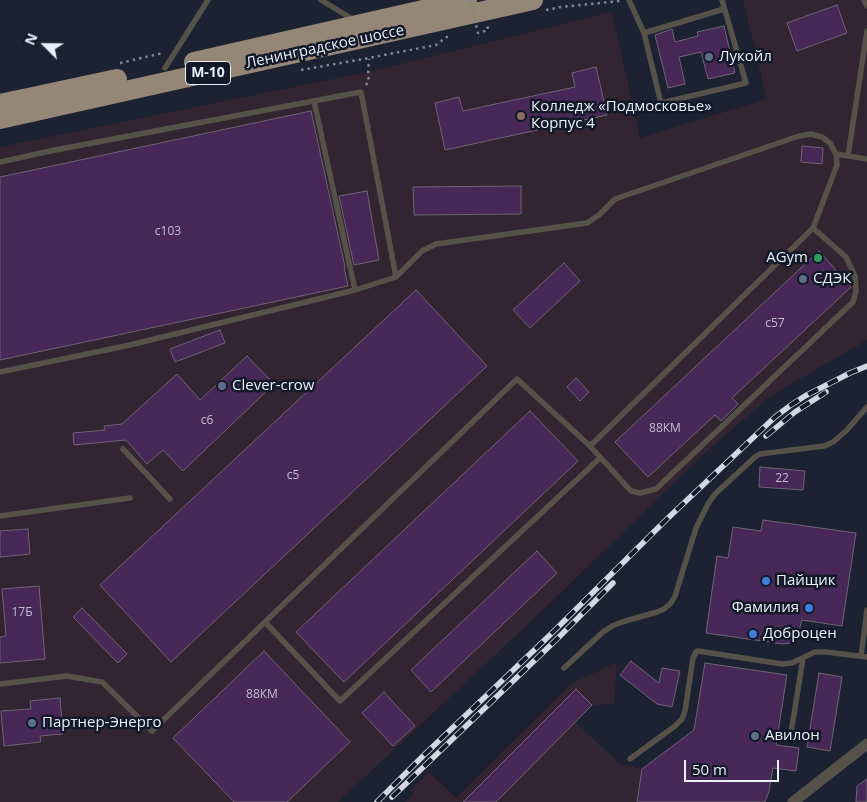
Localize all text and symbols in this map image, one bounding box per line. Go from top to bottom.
north arrow [20,20,70,70]
street label: Ленинградское шоссе [244,21,406,73]
text: N [20,30,42,48]
place label: Лукойл [719,48,772,66]
marker: Лукойл [703,51,715,63]
road number: М-10 [186,62,230,84]
place label: Колледж «Подмосковье» Корпус 4 [531,98,712,133]
marker: Колледж «Подмосковье» Корпус 4 [515,110,527,122]
house number: c103 [155,225,181,239]
place label: AGym [766,249,808,267]
marker: AGym [812,252,824,264]
place label: СДЭК [813,270,851,288]
marker: СДЭК [797,273,809,285]
house number: с57 [765,317,785,331]
place label: Clever-crow [232,377,314,395]
marker: Clever-crow [216,380,228,392]
house number: с6 [201,414,213,428]
house number: 88КМ [649,422,681,436]
house number: с5 [287,469,299,483]
house number: 22 [775,472,789,486]
place label: Пайщик [776,572,836,590]
marker: Пайщик [760,575,772,587]
place label: Фамилия [732,599,799,617]
marker: Фамилия [803,602,815,614]
house number: 17Б [11,606,33,620]
place label: Доброцен [763,625,837,643]
marker: Доброцен [747,628,759,640]
house number: 88КМ [246,688,278,702]
place label: Партнер-Энерго [42,714,161,732]
marker: Партнер-Энерго [26,717,38,729]
place label: Авилон [765,727,820,745]
marker: Авилон [749,730,761,742]
scale bar [687,750,782,782]
text: 50 m [692,759,727,779]

